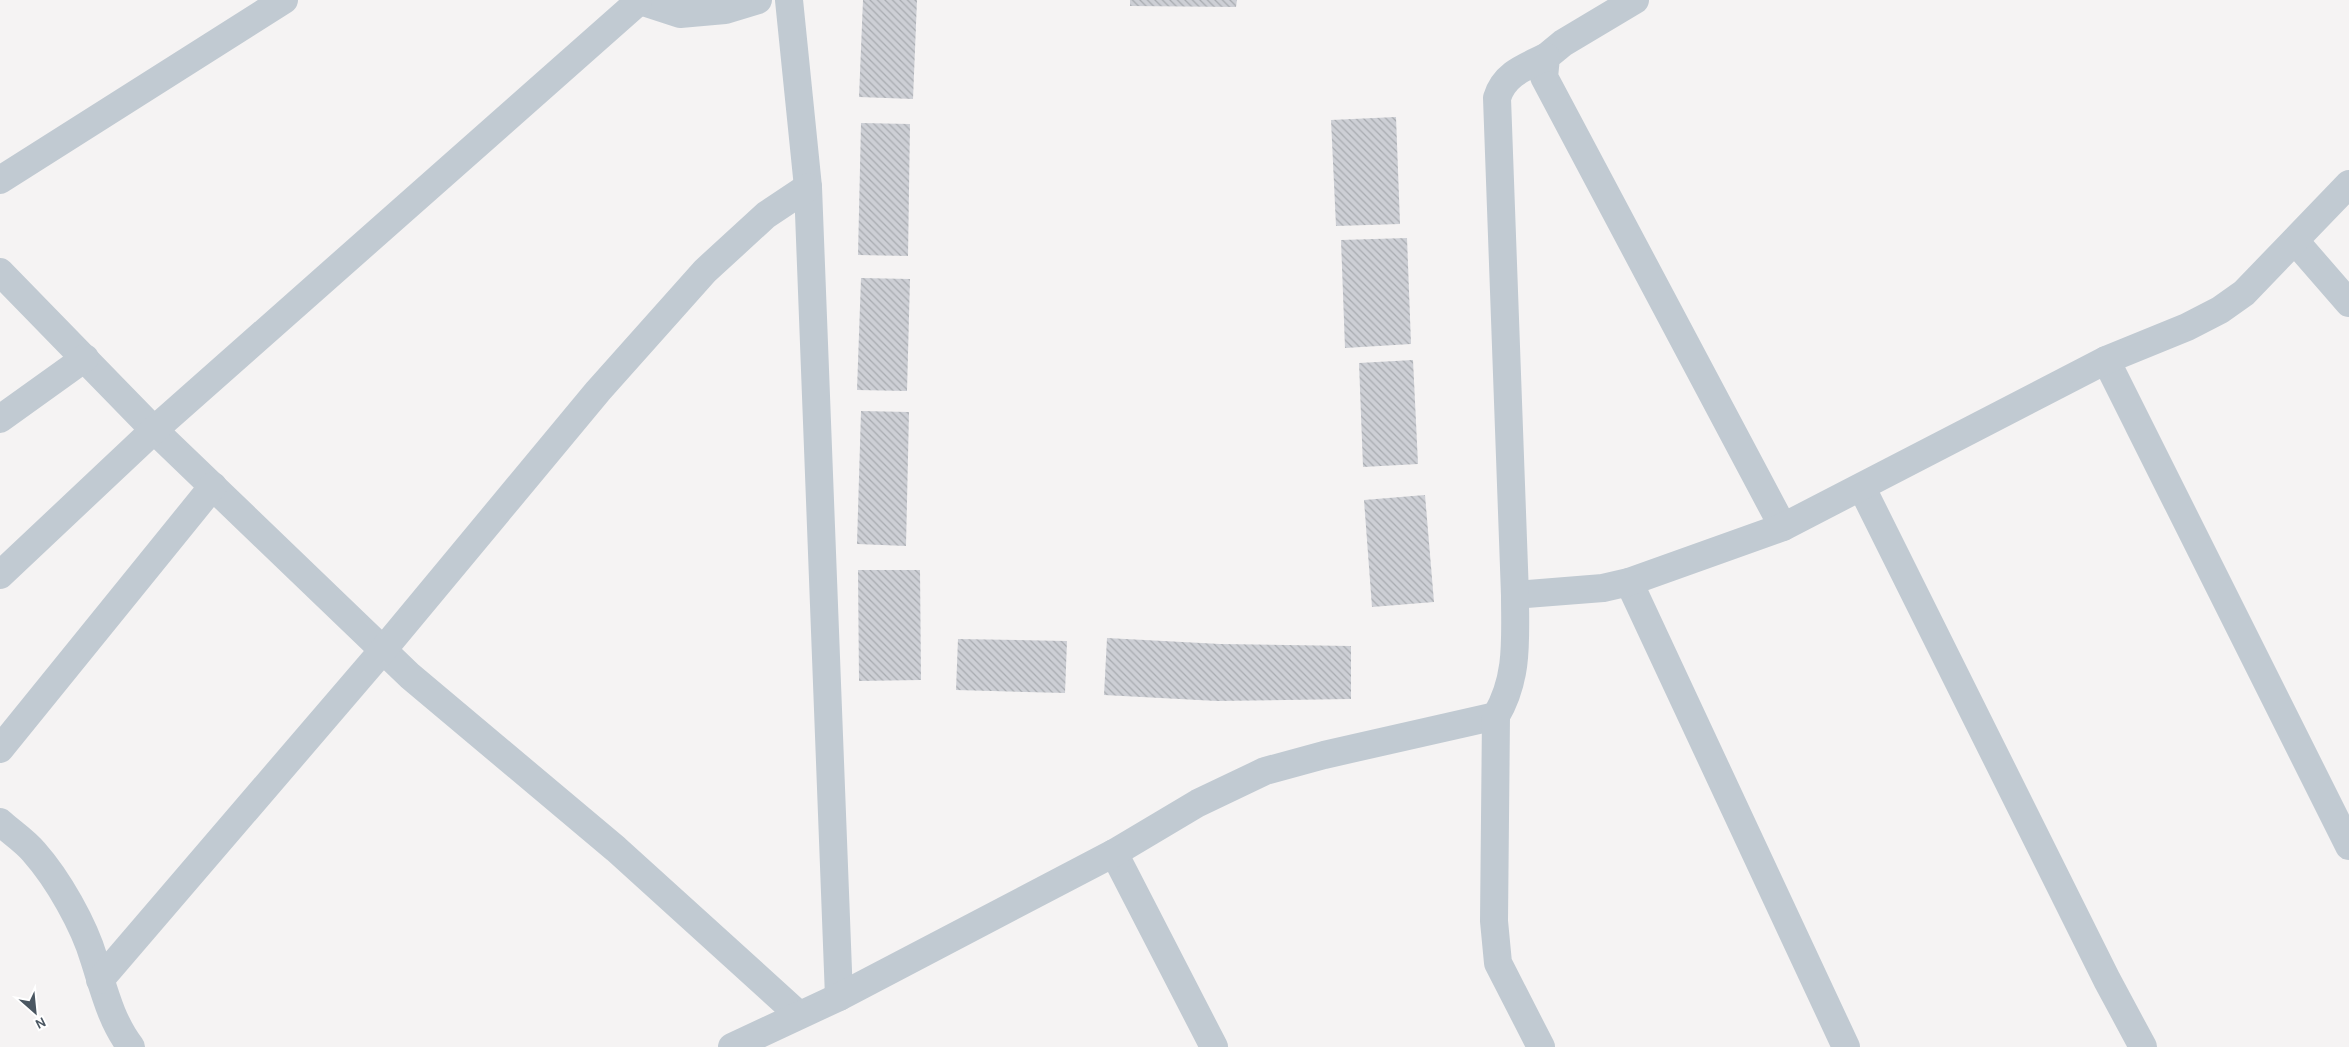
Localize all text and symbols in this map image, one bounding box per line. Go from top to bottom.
north arrow [10,987,60,1037]
text: N [32,1013,49,1033]

